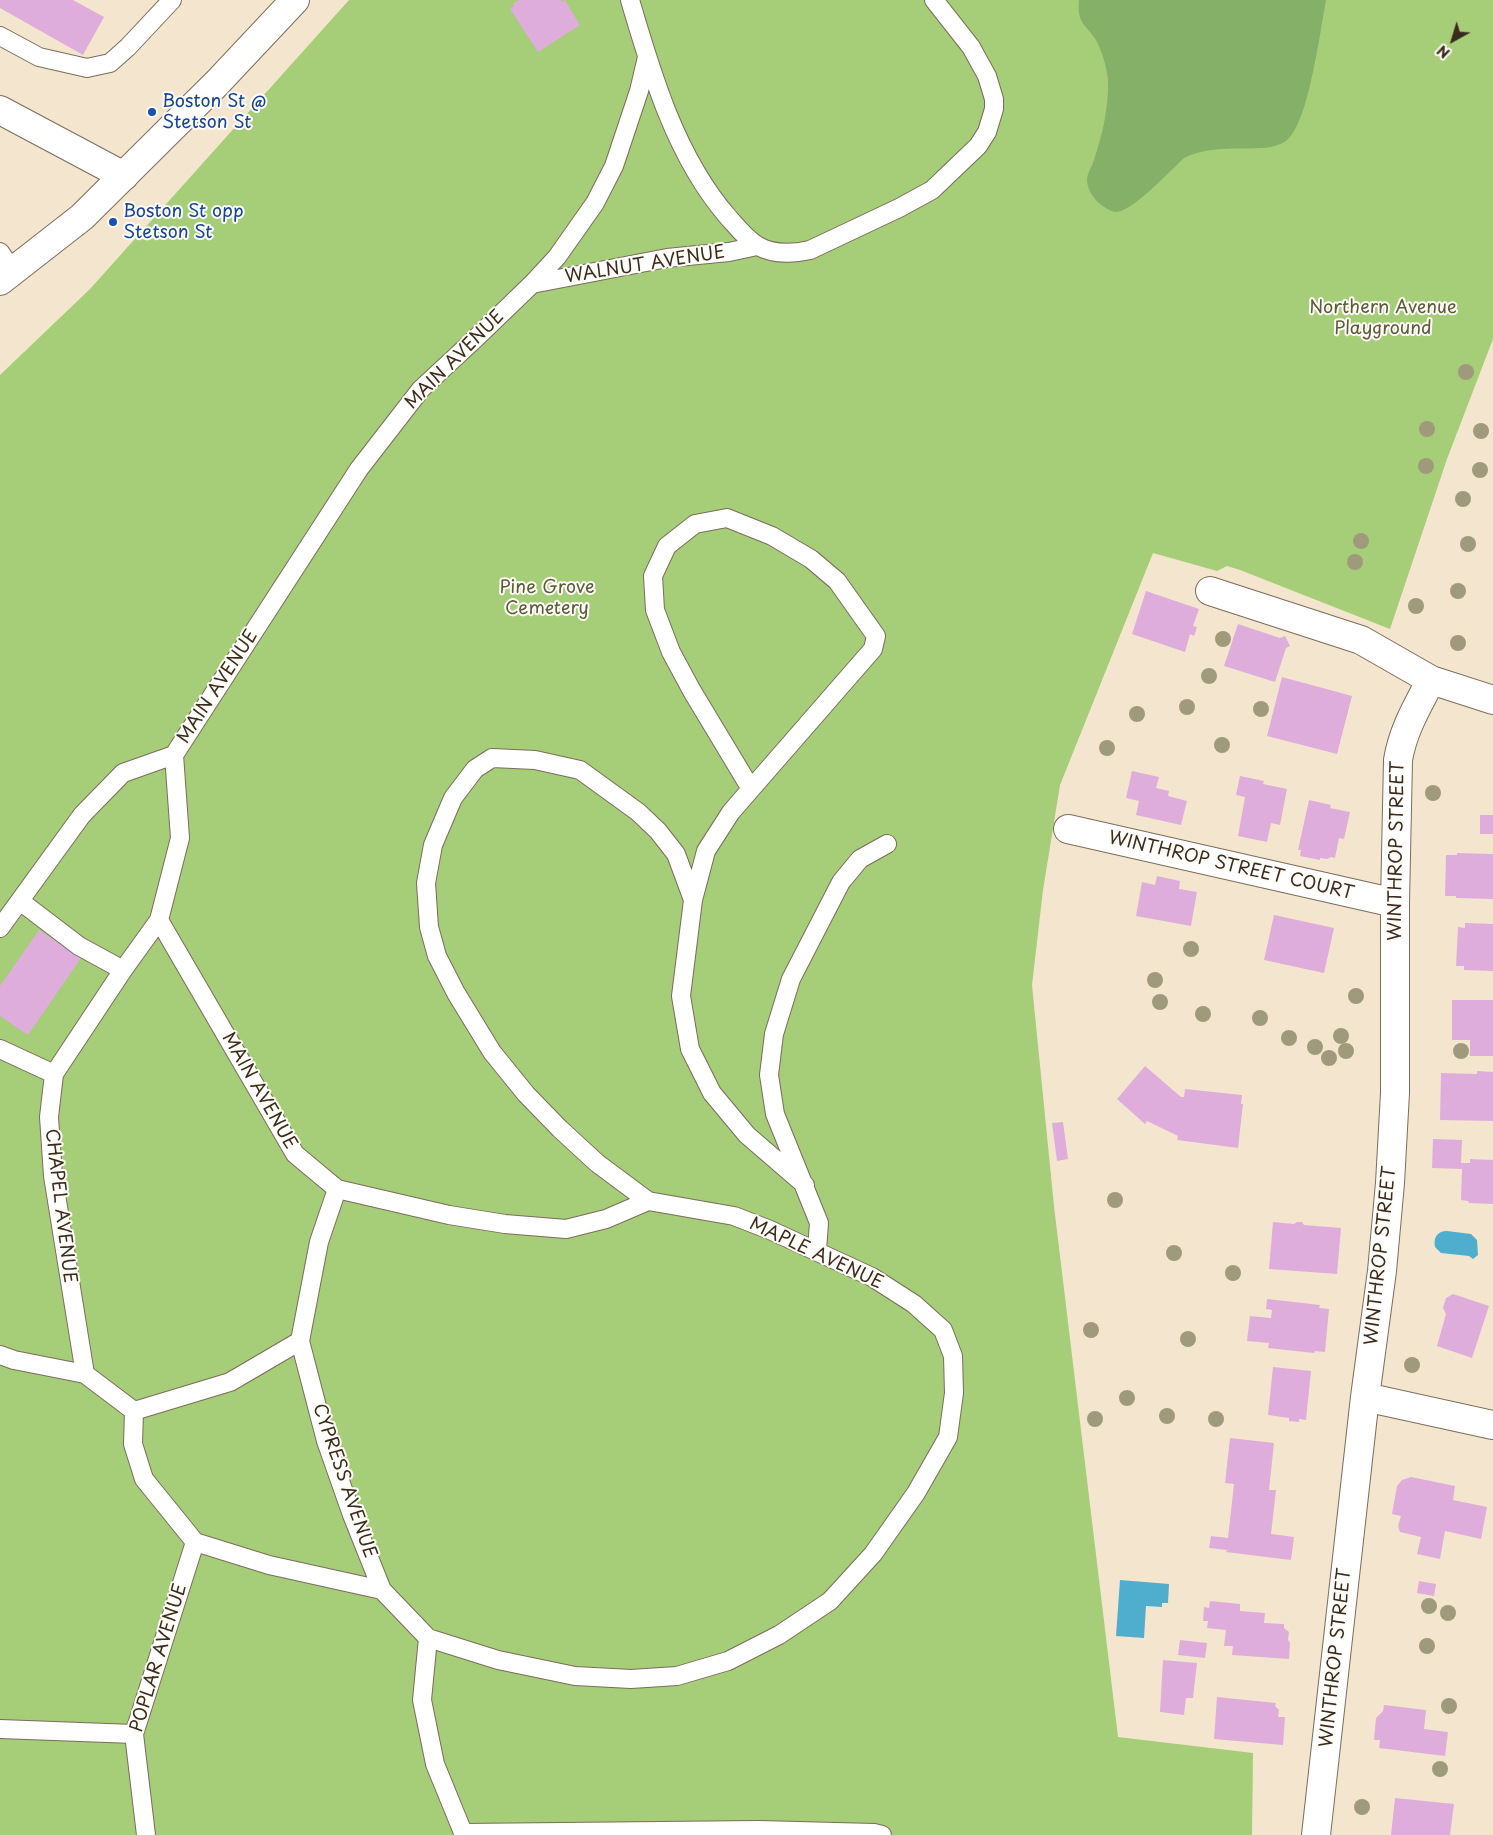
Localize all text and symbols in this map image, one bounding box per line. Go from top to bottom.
north arrow [1428,15,1478,65]
text: N [1432,40,1454,64]
place label: Boston St @ Stetson St [162,91,266,134]
marker: Boston St @ Stetson St [146,106,158,118]
place label: Boston St opp Stetson St [123,201,244,243]
marker: Boston St opp Stetson St [107,216,119,228]
street label: WALNUT AVENUE [563,242,727,288]
park label: Northern Avenue Playground [1309,297,1457,340]
street label: MAIN AVENUE [401,306,509,414]
park label: Pine Grove Cemetery [500,577,594,620]
street label: MAIN AVENUE [173,626,263,748]
street label: WINTHROP STREET [1385,761,1409,941]
street label: WINTHROP STREET COURT [1106,827,1356,905]
street label: MAIN AVENUE [217,1029,301,1153]
street label: CHAPEL AVENUE [40,1128,80,1284]
street label: WINTHROP STREET [1361,1165,1401,1347]
street label: MAPLE AVENUE [746,1214,886,1294]
street label: CYPRESS AVENUE [307,1401,381,1561]
street label: WINTHROP STREET [1316,1567,1356,1749]
street label: POPLAR AVENUE [126,1581,192,1735]

